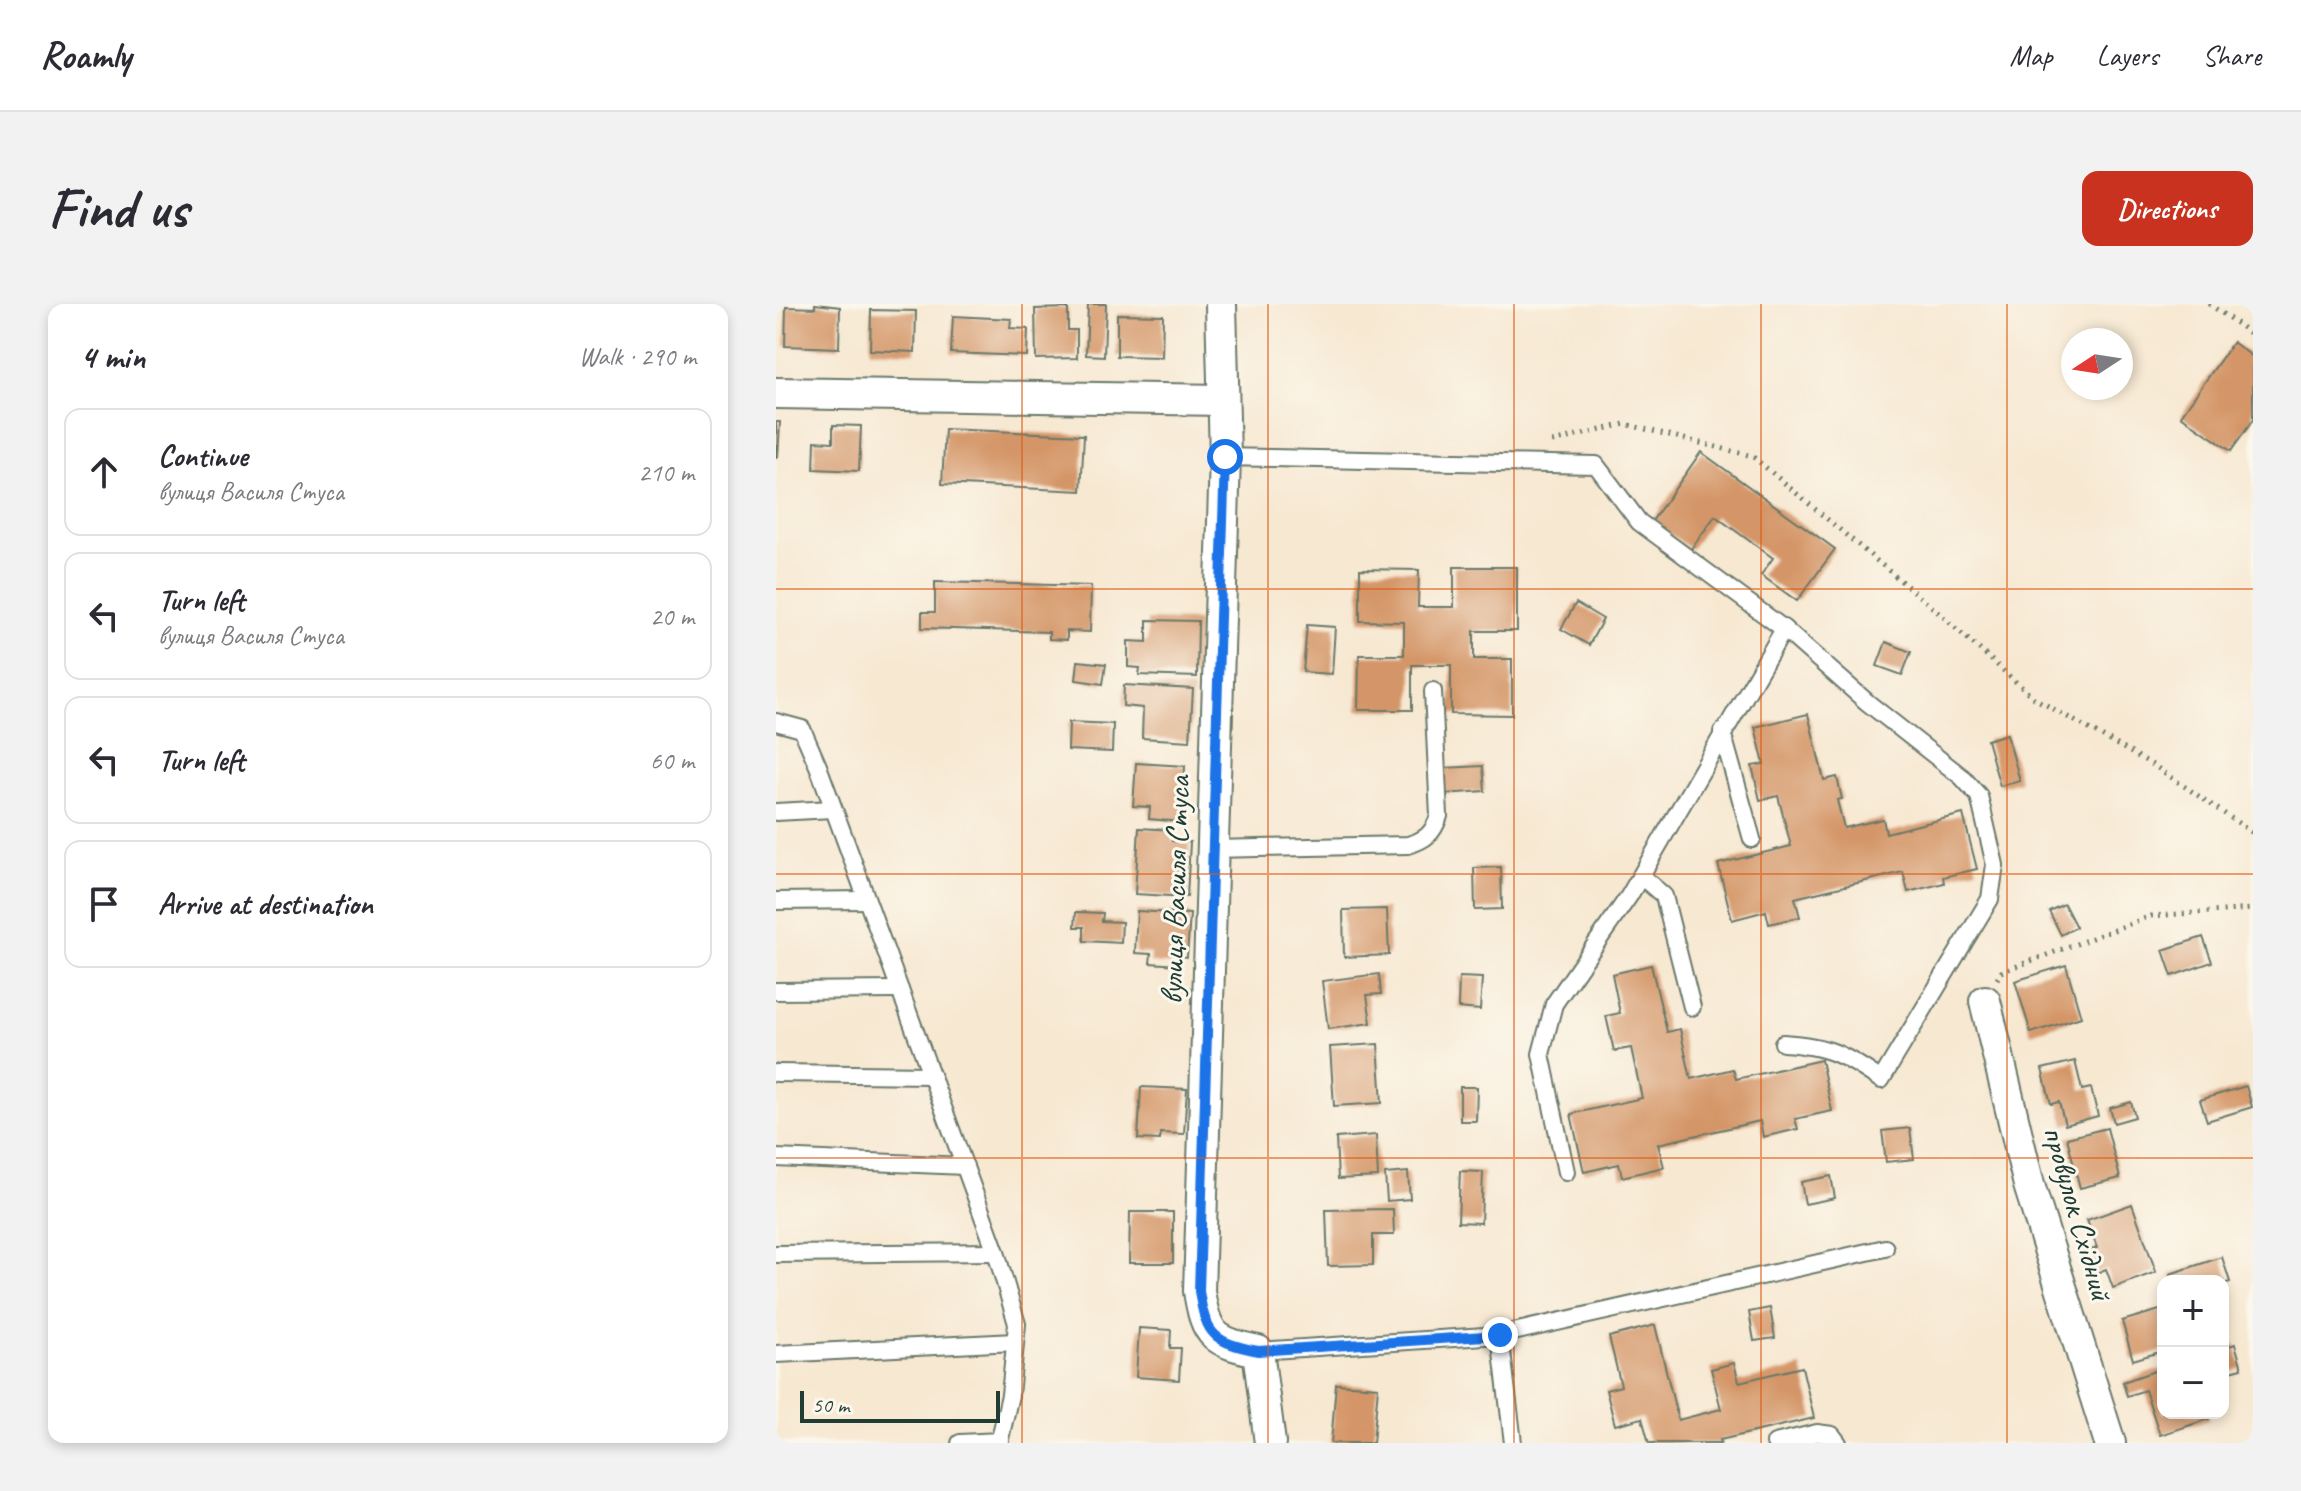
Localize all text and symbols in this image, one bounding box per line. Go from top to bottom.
text: Roamly [40,32,131,79]
text: Map [2010,38,2053,73]
text: Layers [2097,38,2158,73]
text: Share [2202,38,2261,73]
button: Directions [2082,171,2253,246]
text: Find us [48,173,188,244]
north arrow [2061,328,2133,400]
text: 4 min [80,335,145,378]
text: Walk · 290 m [579,340,696,373]
text: Continue [158,437,248,475]
route start [1207,439,1243,475]
icon: ahead [82,450,126,494]
text: 210 m [638,456,694,489]
text: вулиця Василя Стуса [158,475,344,508]
text: Turn left [158,581,245,619]
icon: left [82,594,126,638]
text: 20 m [650,600,694,633]
text: вулиця Василя Стуса [158,619,344,652]
icon: left [82,738,126,782]
text: Turn left [158,741,245,779]
text: 60 m [650,744,694,777]
street label: вулиця Василя Стуса [1151,773,1200,1005]
icon: arrive [82,882,126,926]
text: Arrive at destination [158,885,373,923]
street label: провулок Східний [2033,1121,2123,1307]
map controls [2157,1275,2229,1419]
button: + [2157,1275,2229,1347]
route end [1482,1317,1518,1353]
button: − [2157,1347,2229,1419]
scale bar [800,1387,1000,1423]
text: 50 m [812,1391,849,1419]

